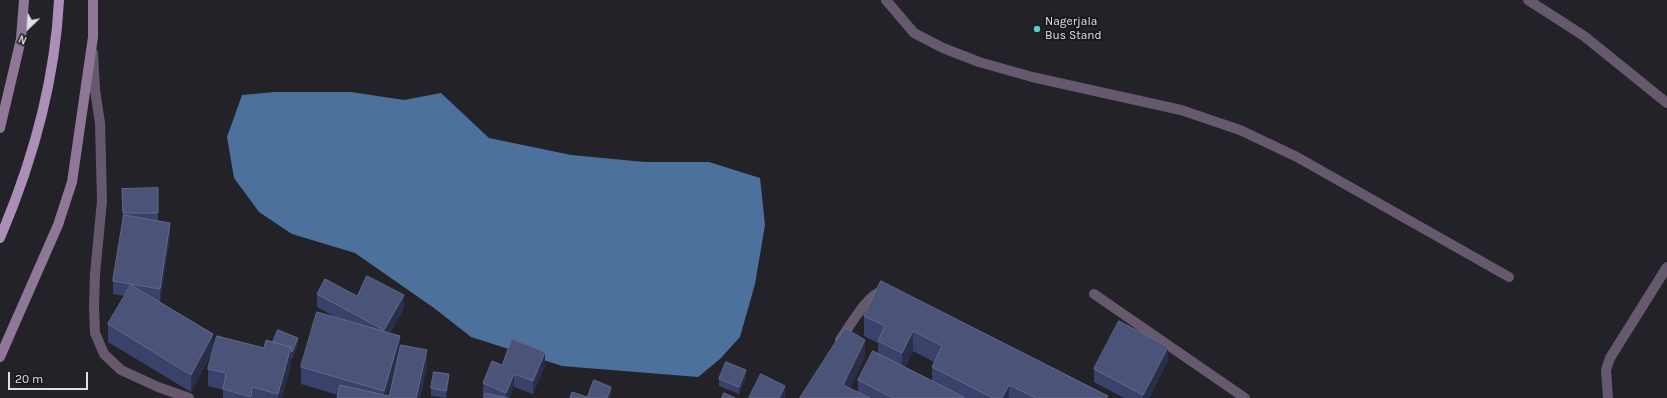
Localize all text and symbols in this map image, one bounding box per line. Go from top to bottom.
north arrow [8,8,48,48]
place label: Nagerjala Bus Stand [1045,15,1102,43]
marker: Nagerjala Bus Stand [1032,24,1042,34]
text: N [16,32,29,47]
scale bar [10,364,90,390]
text: 20 m [15,372,43,386]

